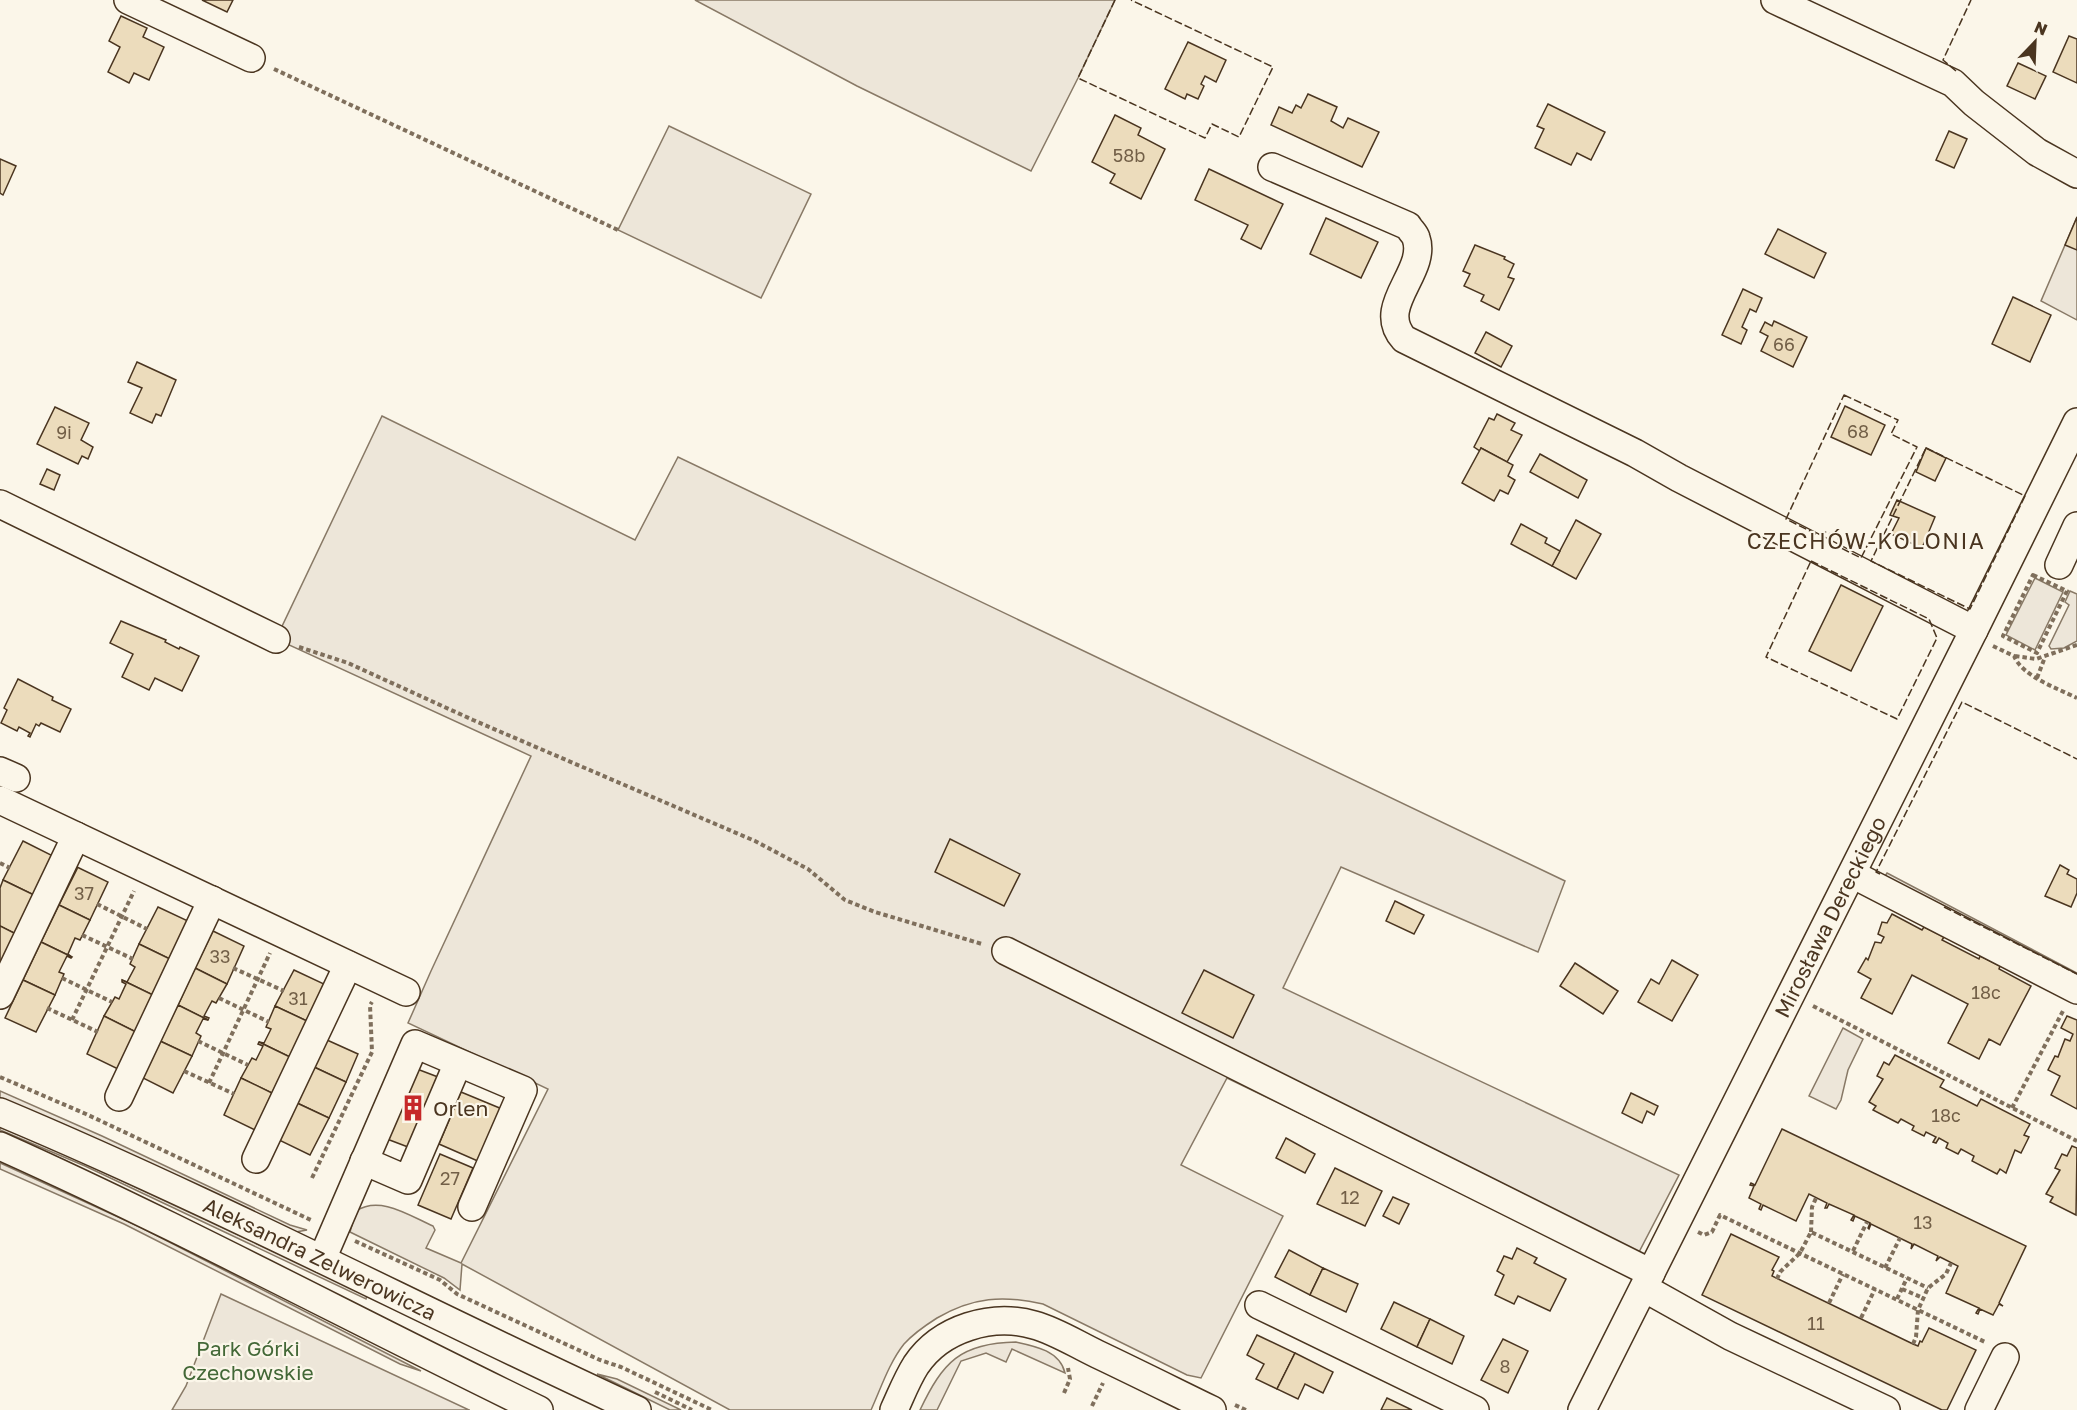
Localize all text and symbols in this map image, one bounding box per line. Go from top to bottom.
north arrow [2005,12,2065,72]
text: N [2031,17,2050,40]
house number: 58b [1113,144,1145,166]
house number: 66 [1773,333,1795,355]
house number: 68 [1847,420,1869,442]
house number: 9i [56,421,72,443]
district label: CZECHÓW-KOLONIA [1747,527,1985,554]
street label: Mirosława Dereckiego [1768,812,1891,1022]
house number: 37 [74,882,94,904]
house number: 33 [209,945,231,967]
house number: 18c [1971,981,2001,1003]
house number: 31 [288,987,308,1009]
building icon: Orlen [398,1093,428,1123]
place label: Orlen [433,1095,488,1121]
house number: 18c [1931,1104,1961,1126]
house number: 27 [440,1167,460,1189]
house number: 12 [1340,1186,1360,1208]
street label: Aleksandra Zelwerowicza [199,1192,441,1326]
house number: 13 [1913,1211,1933,1233]
house number: 11 [1807,1312,1825,1334]
park label: Park Górki Czechowskie [182,1335,314,1385]
house number: 8 [1500,1355,1510,1377]

